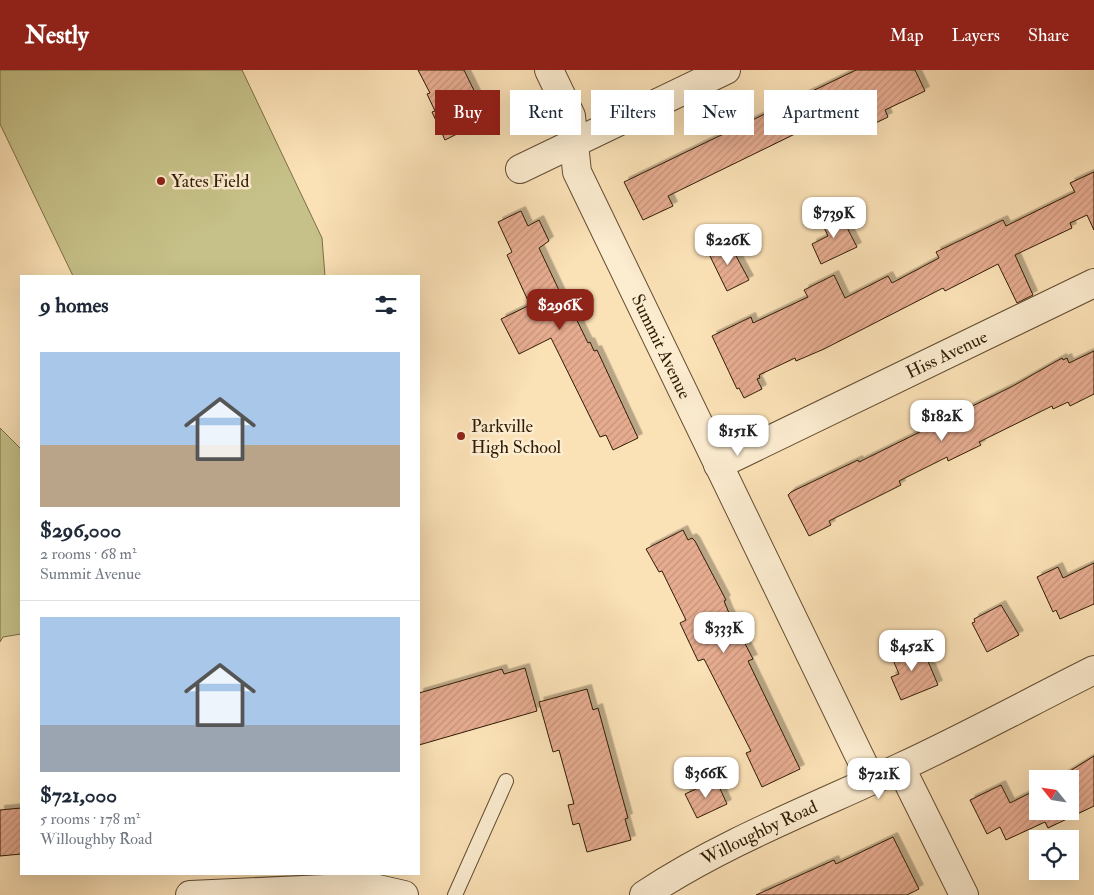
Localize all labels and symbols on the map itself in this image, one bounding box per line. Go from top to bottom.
place label: Yates Field [171,170,249,193]
marker: Yates Field [155,175,167,187]
pin: $739K [799,196,869,239]
pin: $226K [693,224,763,266]
pin: $296K [525,288,595,331]
street label: Summit Avenue [626,290,696,403]
street label: Hiss Avenue [902,325,992,384]
pin: $182K [907,400,977,442]
pin: $151K [703,414,773,457]
place label: Parkville High School [471,415,562,459]
marker: Parkville High School [455,430,467,442]
pin: $333K [689,612,759,654]
pin: $452K [877,630,947,672]
pin: $366K [671,756,741,799]
pin: $721K [844,758,914,800]
north arrow [1029,770,1079,820]
street label: Willoughby Road [696,795,821,871]

